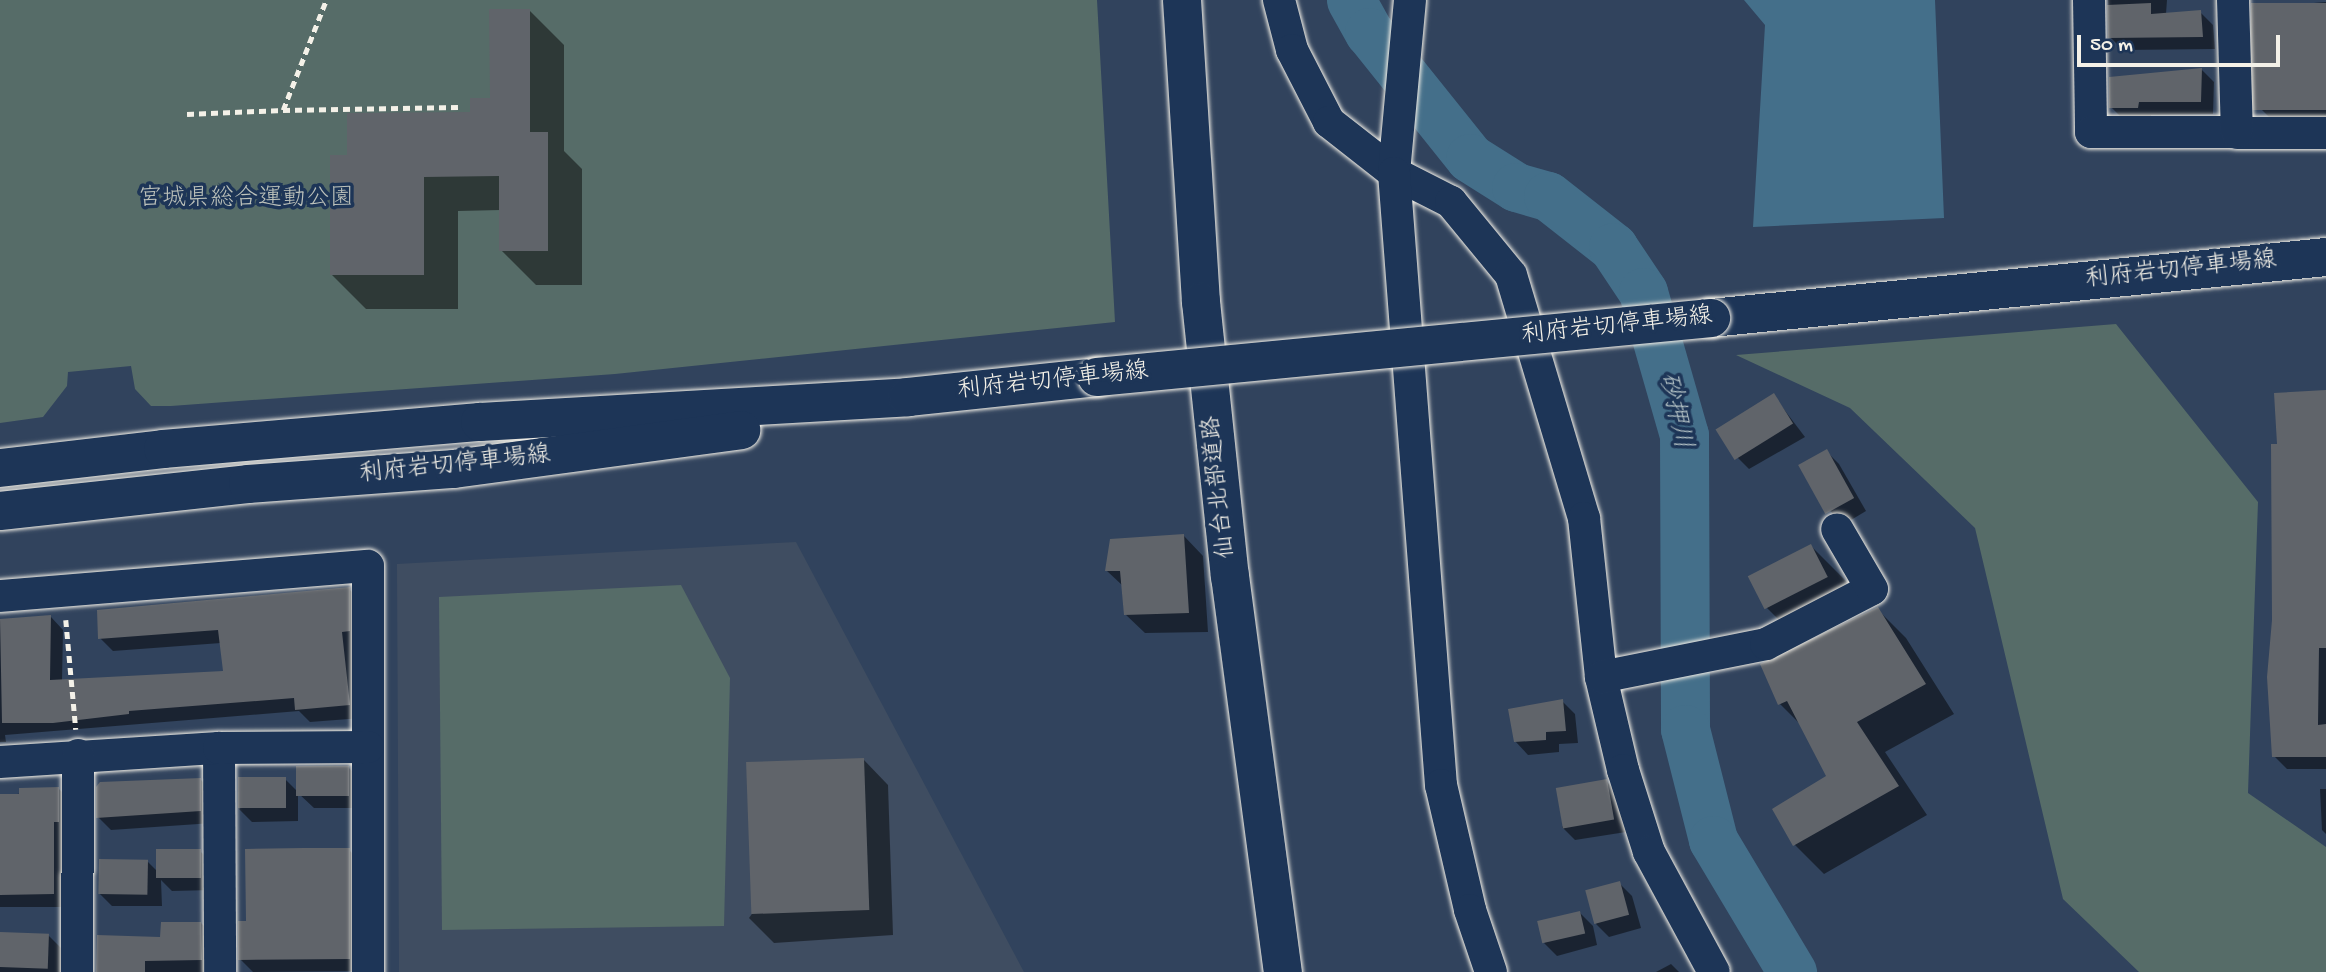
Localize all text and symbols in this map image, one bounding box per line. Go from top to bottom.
scale bar [2081,21,2284,65]
text: 50 m [2090,34,2133,59]
park label: 宮城県総合運動公園 [138,186,354,214]
street label: 利府岩切停車場線 [2084,247,2278,295]
street label: 利府岩切停車場線 [1520,303,1714,351]
street label: 利府岩切停車場線 [956,358,1150,406]
water label: 砂押川 [1650,370,1696,452]
street label: 仙台北部道路 [1198,414,1242,560]
street label: 利府岩切停車場線 [358,442,552,490]

